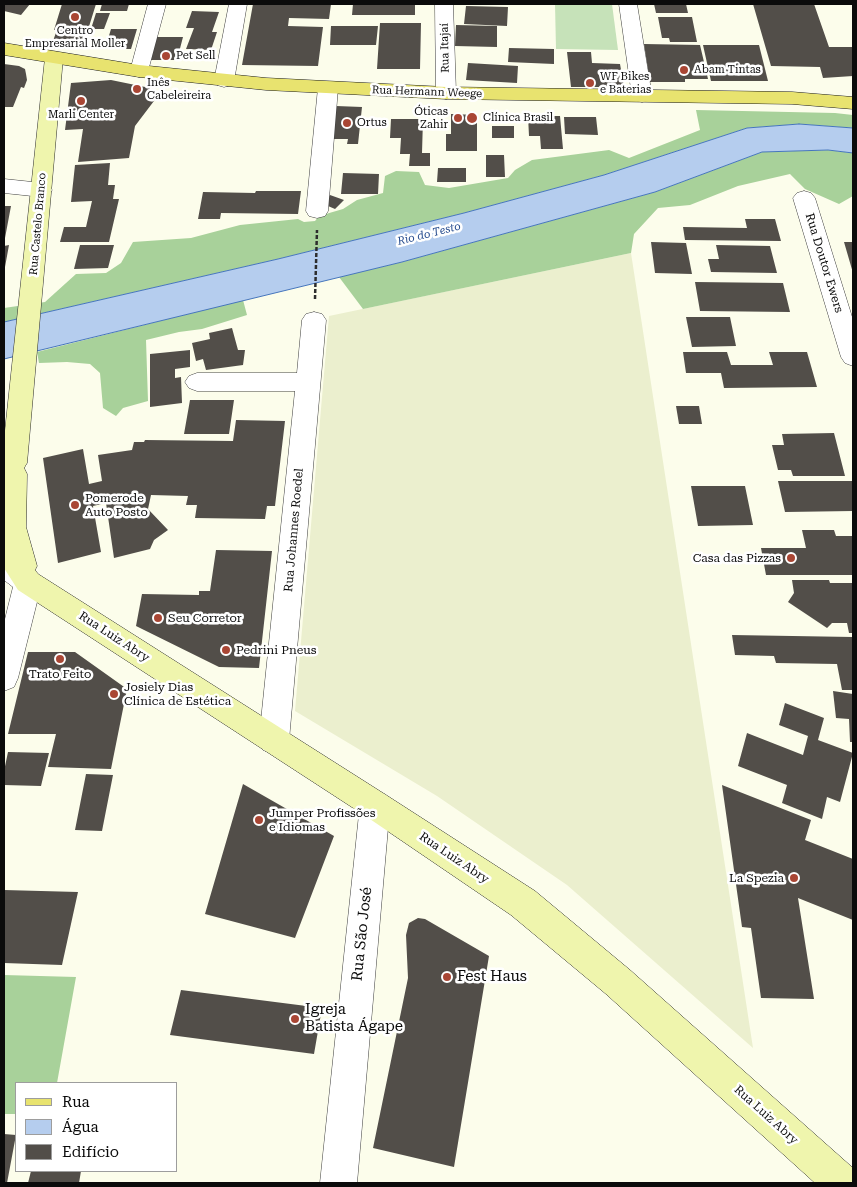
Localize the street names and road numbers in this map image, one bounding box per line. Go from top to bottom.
street label: Rua Itajaí [438,23,452,73]
street label: Rua Hermann Weege [372,83,482,101]
street label: Rua Castelo Branco [27,172,49,276]
street label: Rua Doutor Ewers [802,211,846,315]
street label: Rua Johannes Roedel [281,468,307,592]
street label: Rua Luiz Abry [76,609,152,665]
street label: Rua Luiz Abry [416,829,492,887]
street label: Rua São José [348,886,376,982]
street label: Rua Luiz Abry [731,1083,801,1147]

